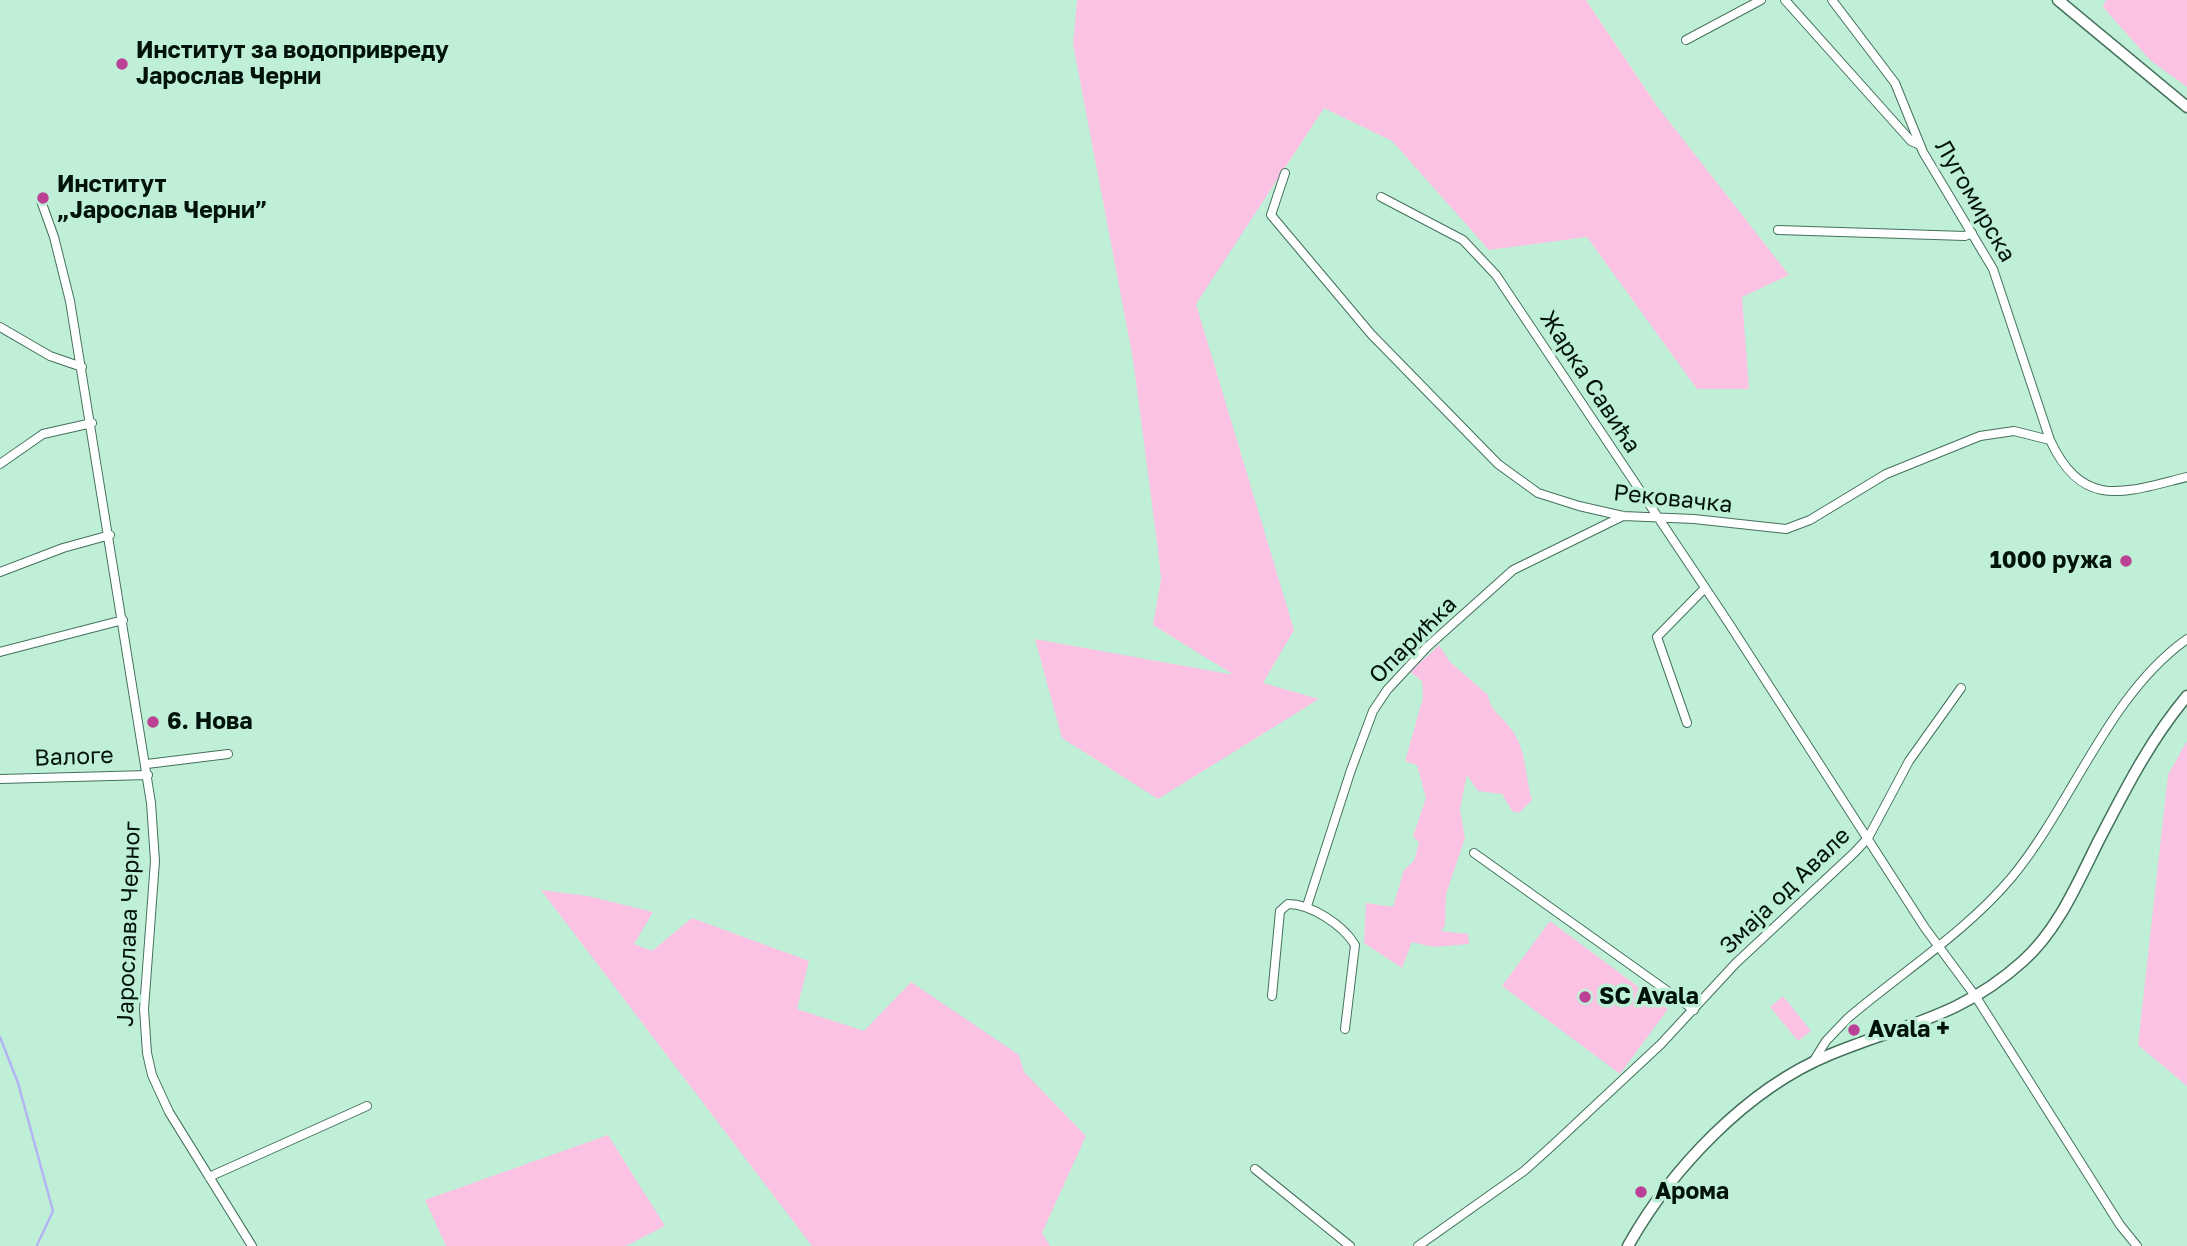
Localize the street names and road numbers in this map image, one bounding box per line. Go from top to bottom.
street label: Лугомирска [1929,135,2021,267]
street label: Жарка Савића [1534,306,1646,458]
street label: Рековачка [1612,479,1734,519]
street label: Опарићка [1364,591,1462,689]
street label: Валоге [34,742,114,772]
street label: Јарослава Черног [112,821,146,1027]
street label: Змаја од Авале [1714,822,1856,960]

